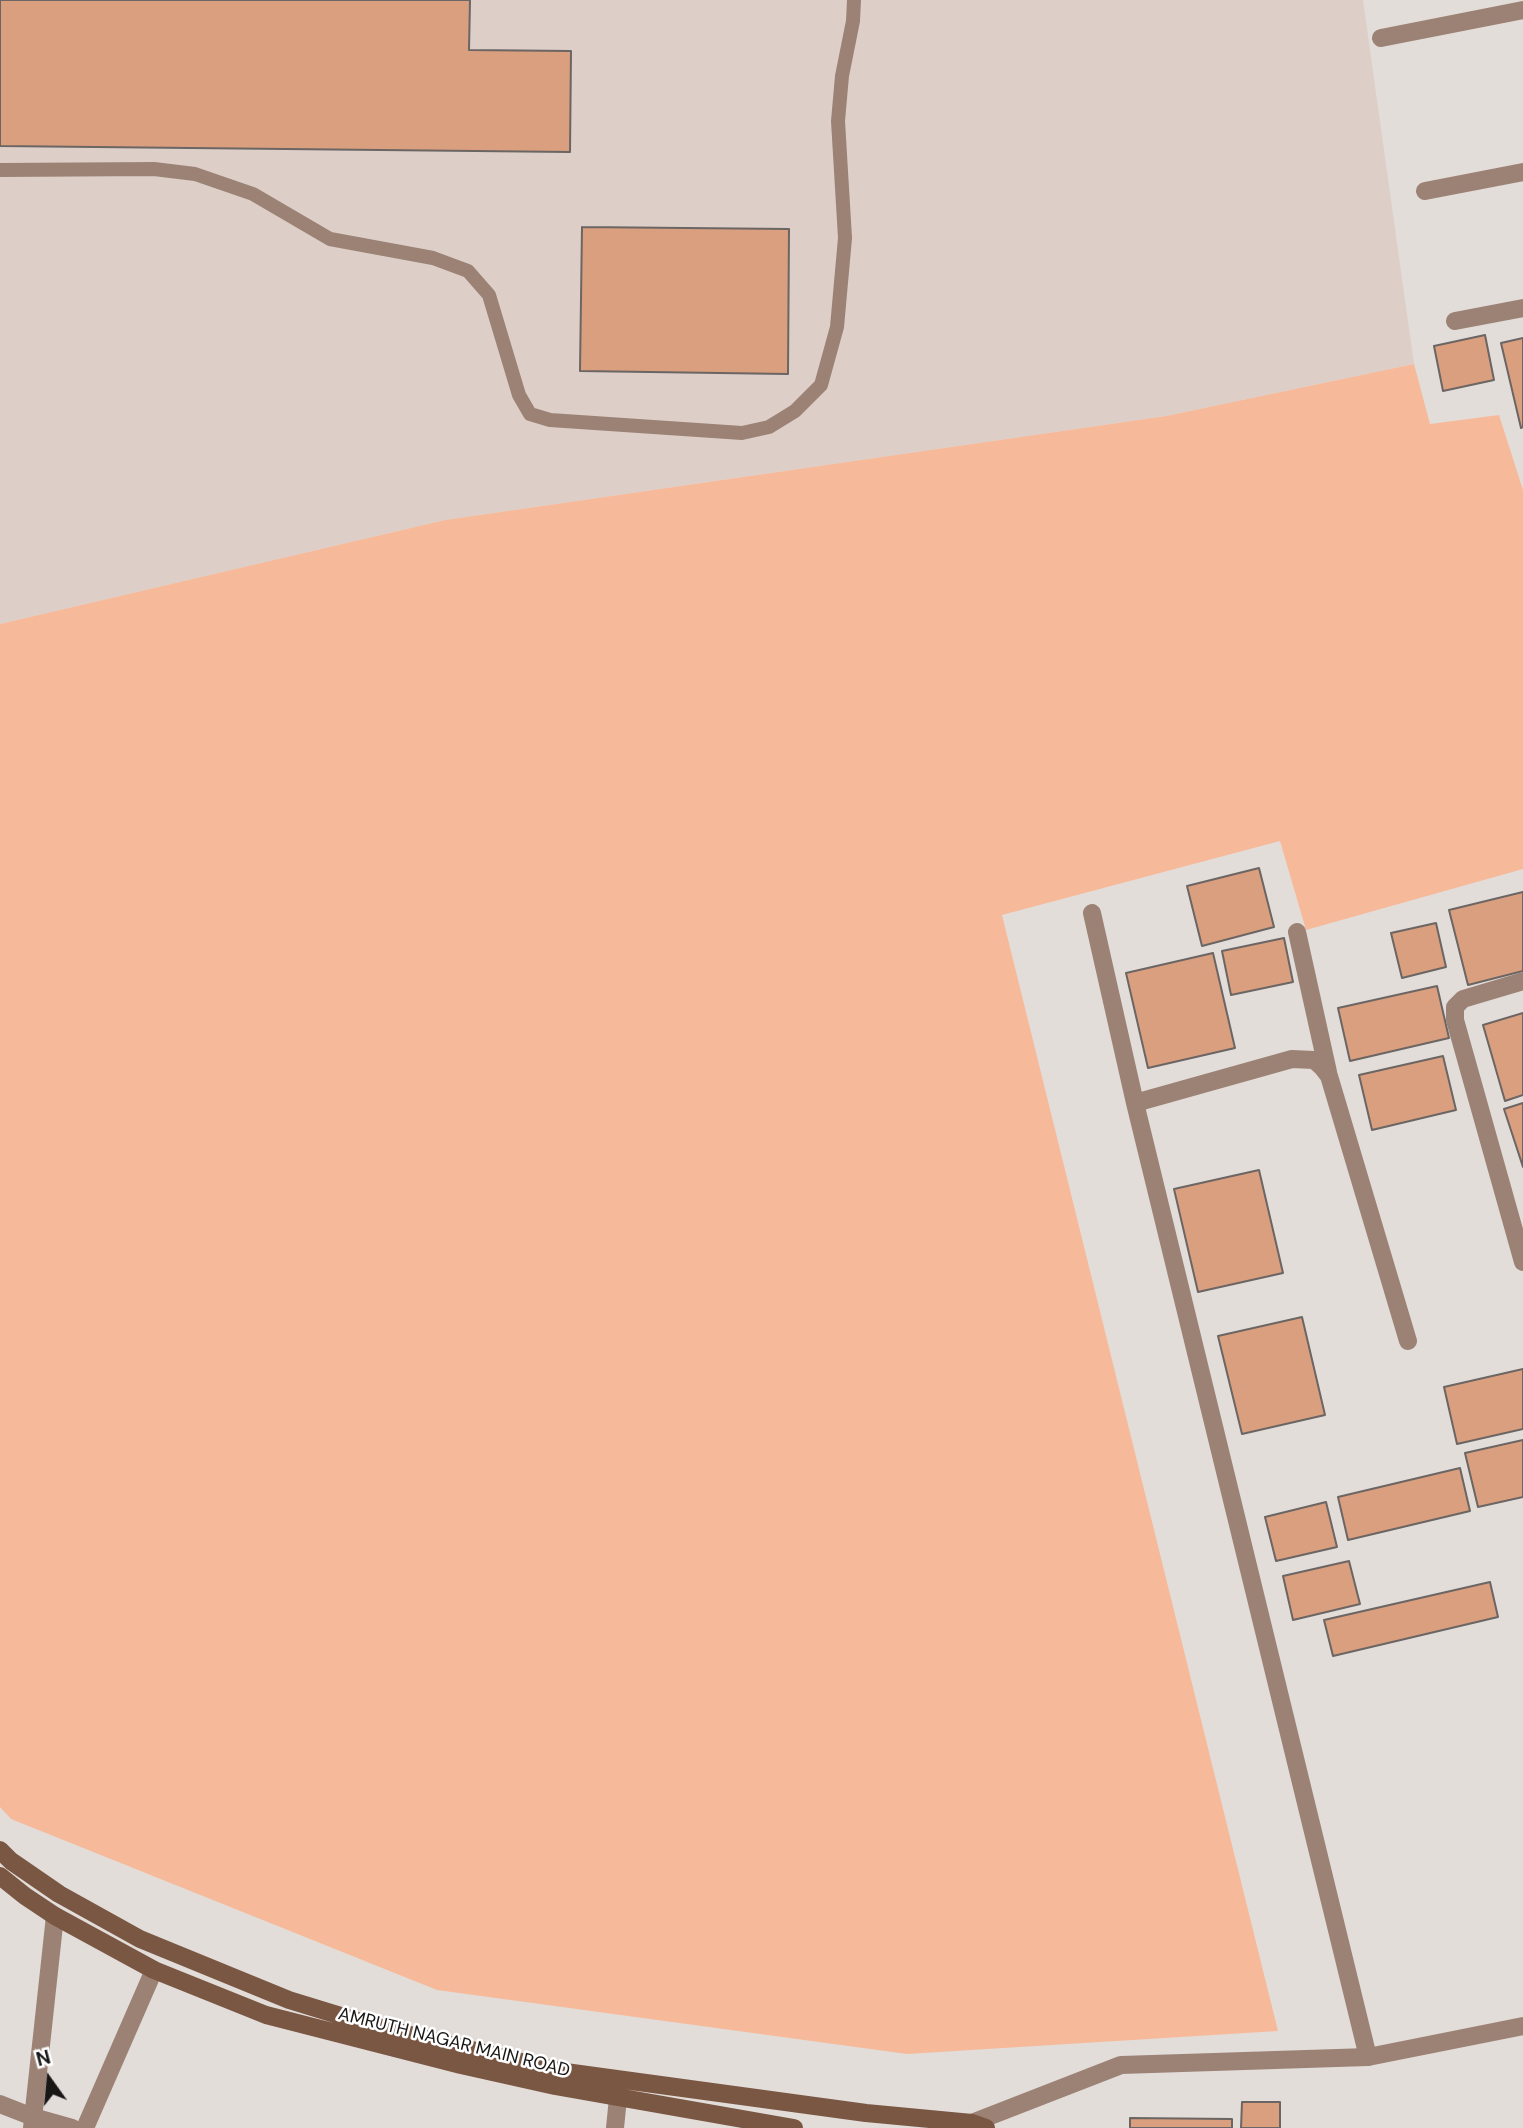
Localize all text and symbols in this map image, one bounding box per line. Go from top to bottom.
street label: AMRUTH NAGAR MAIN ROAD [336,2004,572,2082]
north arrow [14,2044,84,2114]
text: N [33,2044,53,2072]

